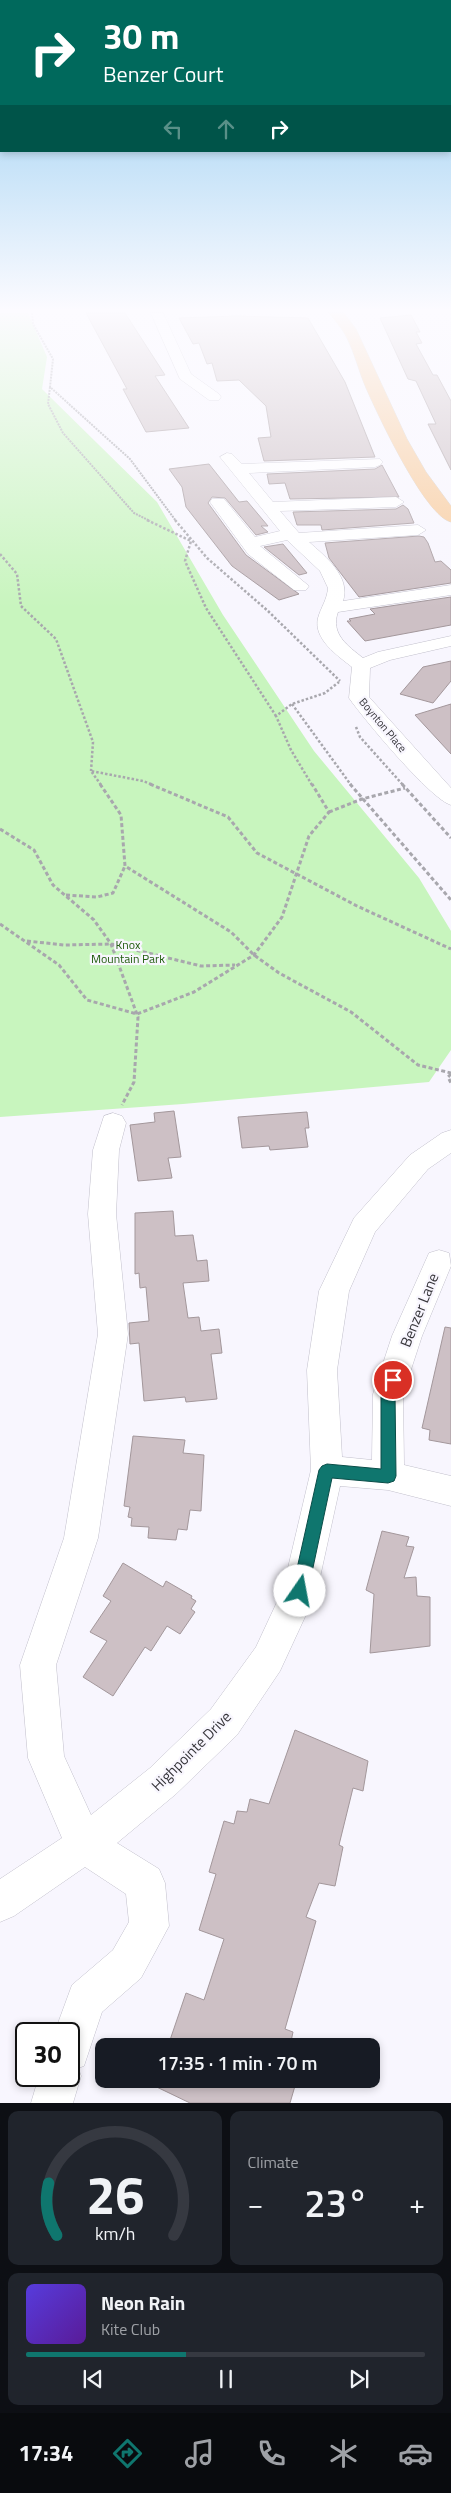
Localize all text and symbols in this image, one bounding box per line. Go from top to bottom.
text: 30 m [103,9,179,63]
icon: right [20,20,85,85]
text: Benzer Court [103,57,223,91]
icon: left [159,115,187,143]
icon: ahead [212,115,240,143]
icon: right [265,115,293,143]
street label: Boynton Place [355,694,411,756]
park label: Knox Mountain Park [91,935,165,968]
street label: Benzer Lane [394,1270,444,1350]
pin [372,1359,414,1401]
icon: arrive [379,1366,407,1394]
position arrow [273,1564,325,1616]
street label: Highpointe Drive [146,1706,236,1796]
speed limit sign: 30 [15,2022,80,2087]
text: 17:35 · 1 min · 70 m [158,2048,317,2077]
text: Climate [248,2150,299,2174]
text: 26 [86,2155,144,2234]
text: 23° [304,2174,368,2232]
text: − [248,2182,263,2225]
text: + [409,2182,425,2225]
text: km/h [95,2220,135,2247]
text: Neon Rain [101,2288,185,2317]
text: Kite Club [101,2317,160,2341]
icon: previous [79,2365,107,2393]
icon: pause [212,2365,240,2393]
icon: next [345,2365,373,2393]
text: 17:34 [18,2436,73,2470]
icon: directions [110,2436,145,2471]
icon: music [182,2436,217,2471]
icon: phone [254,2436,289,2471]
icon: climate [326,2436,361,2471]
icon: car [398,2436,433,2471]

